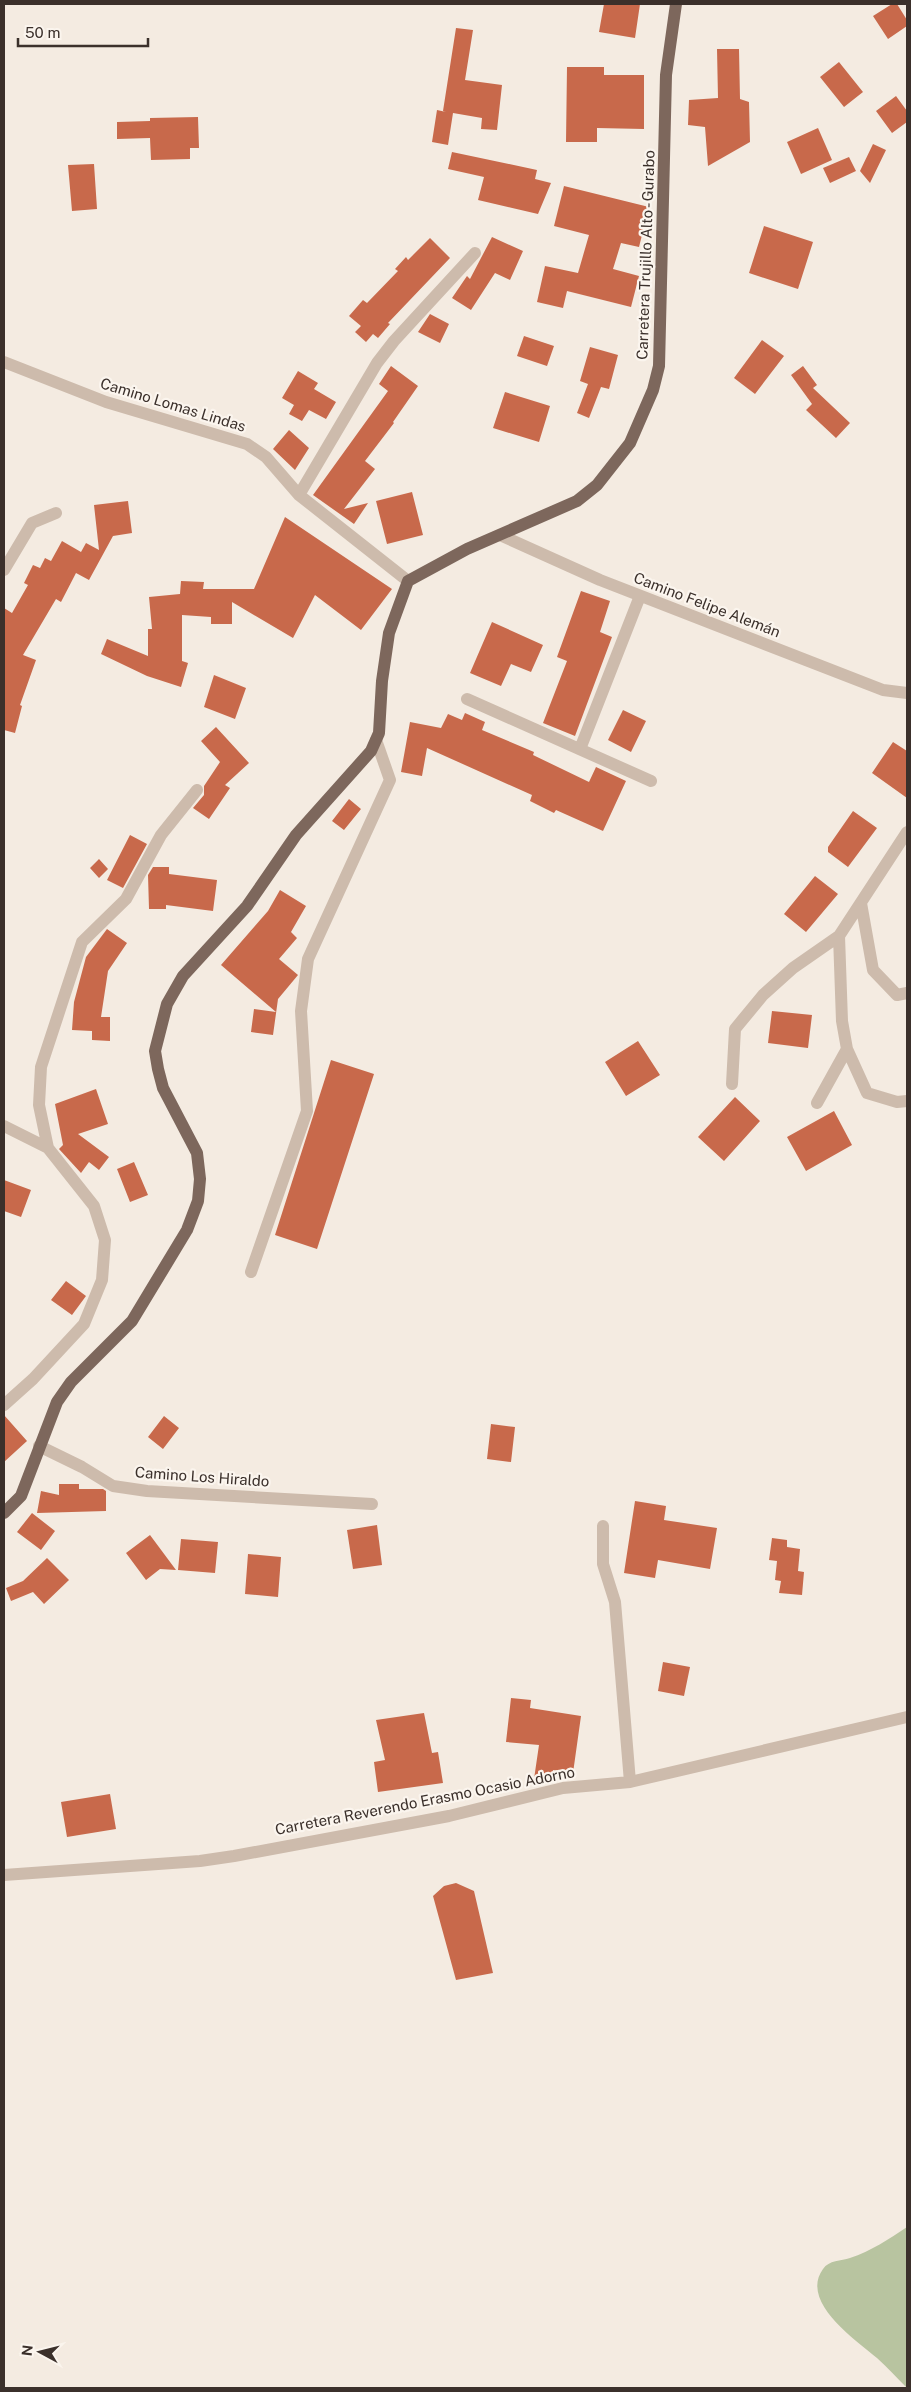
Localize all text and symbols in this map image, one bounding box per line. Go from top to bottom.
scale bar [18,15,148,47]
text: 50 m [25,24,60,41]
street label: Carretera Trujillo Alto - Gurabo [633,150,658,360]
street label: Camino Lomas Lindas [98,374,248,435]
street label: Camino Felipe Alemán [631,569,783,640]
street label: Camino Los Hiraldo [134,1463,270,1490]
street label: Carretera Reverendo Erasmo Ocasio Adorno [274,1763,576,1838]
north arrow [15,2327,65,2377]
text: N [18,2344,36,2357]

